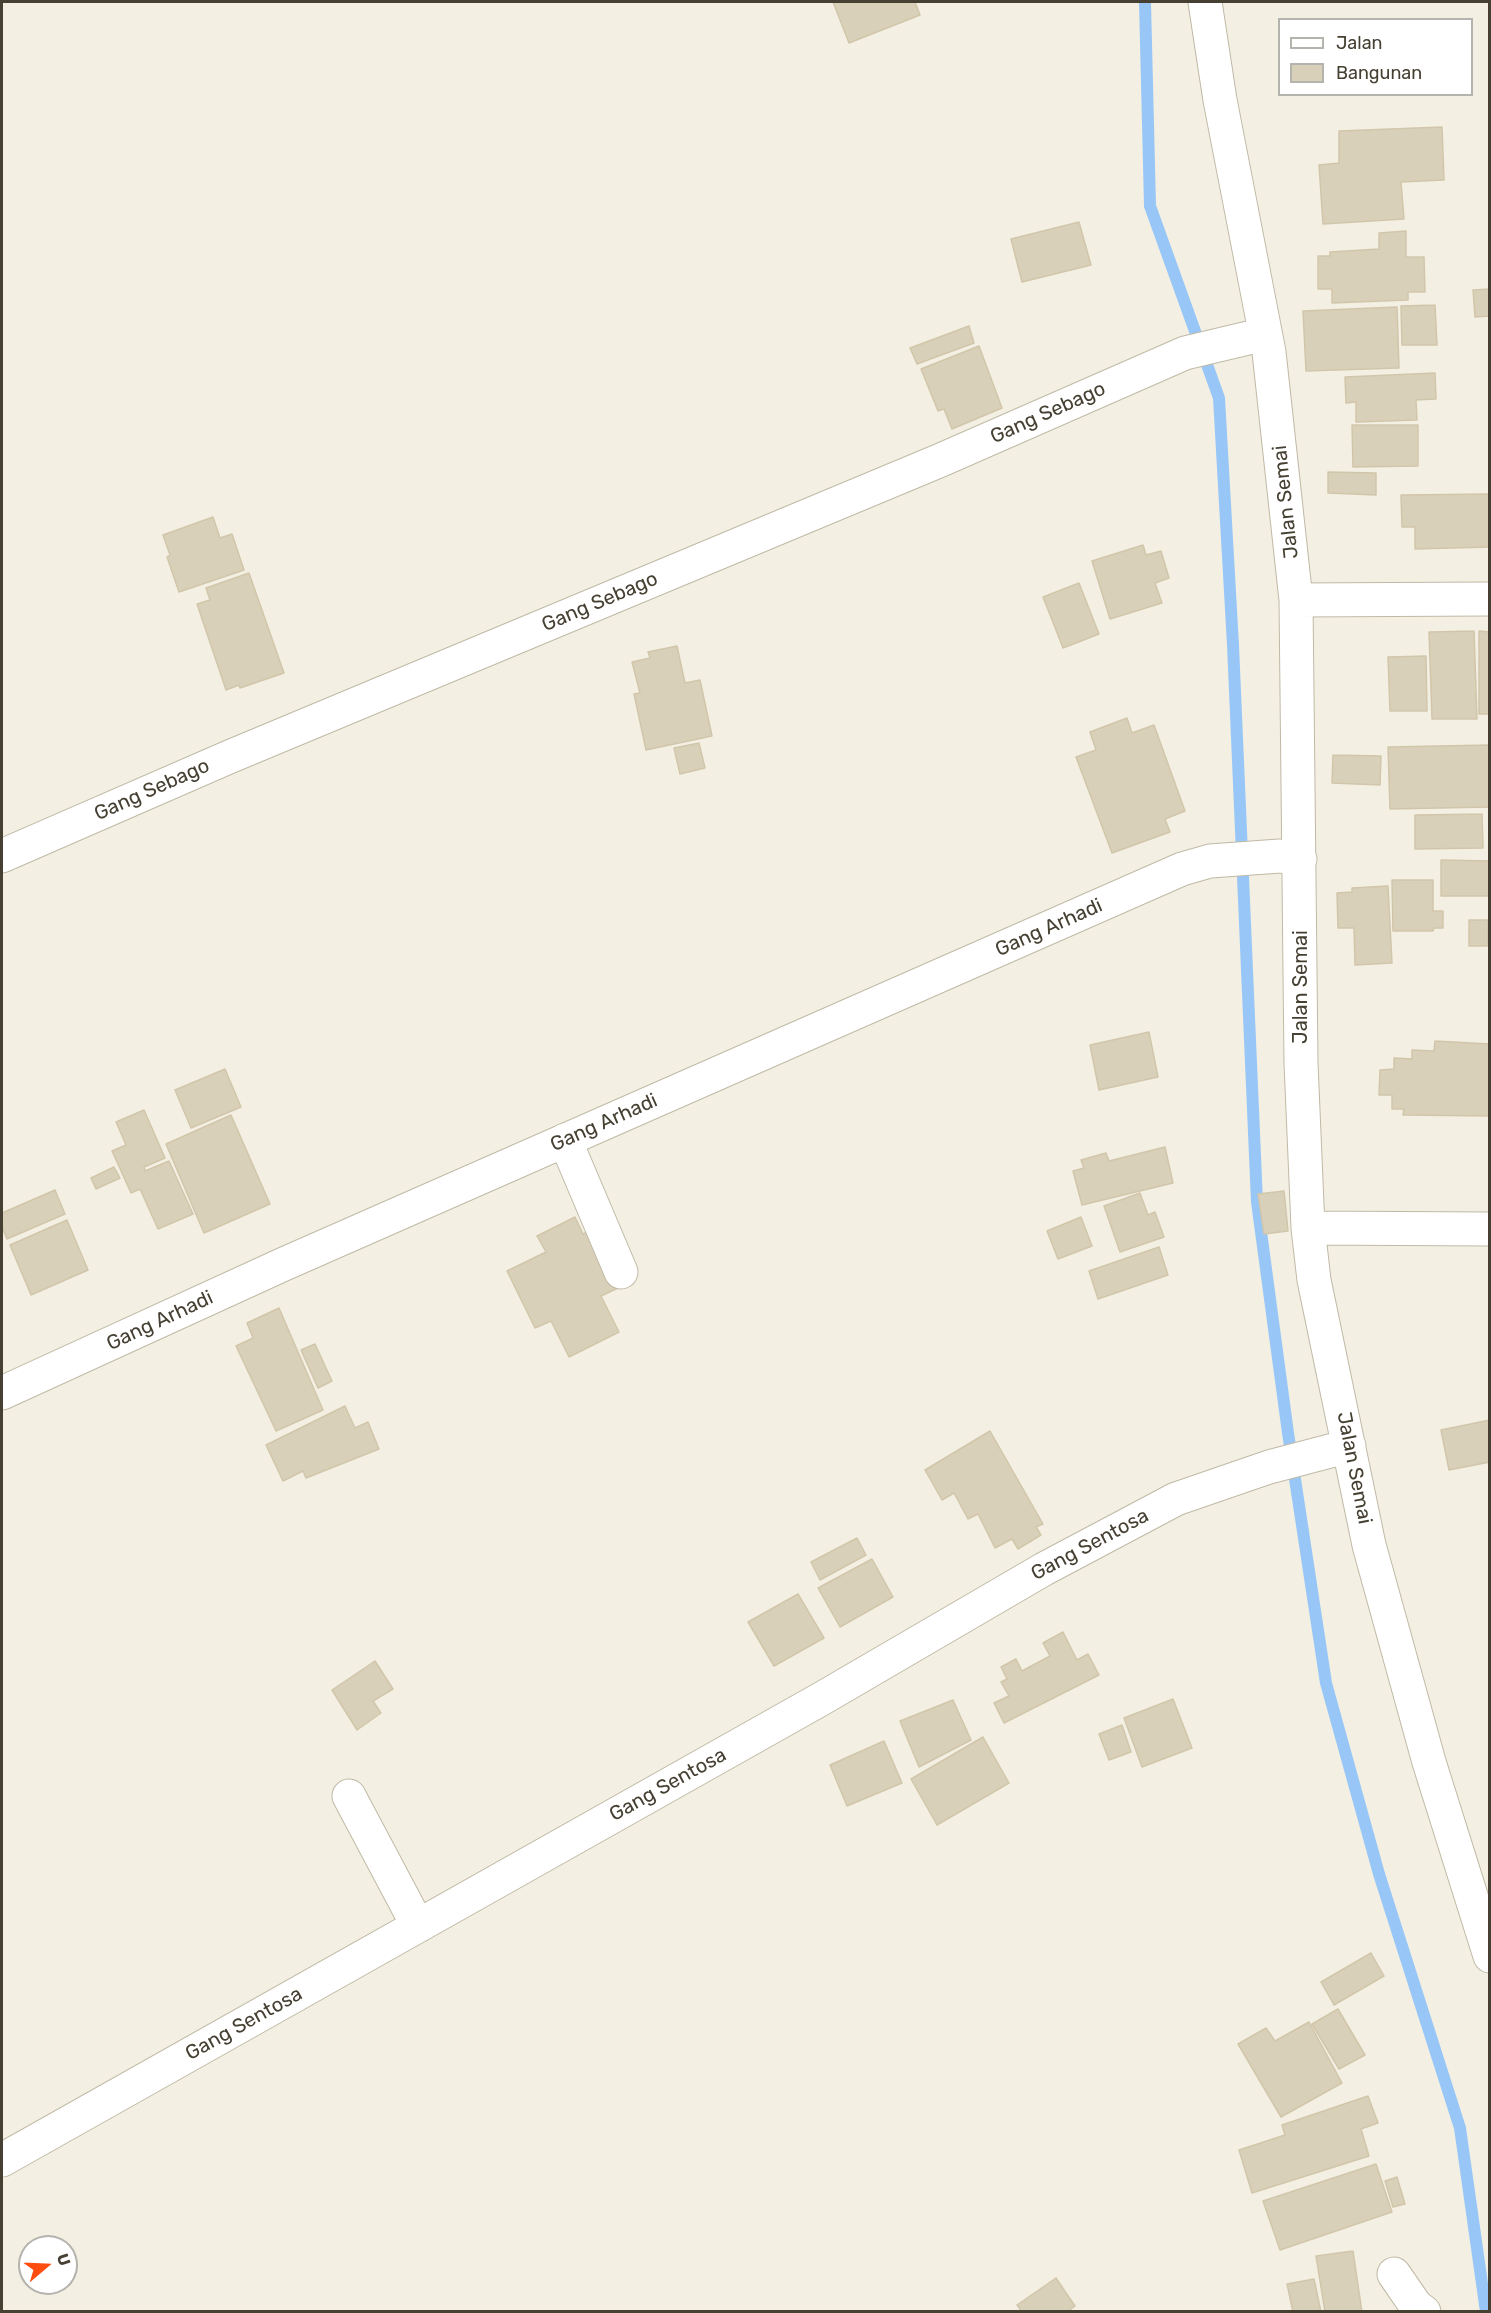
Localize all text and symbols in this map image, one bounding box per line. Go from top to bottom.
legend [1278,18,1473,96]
text: Jalan [1336,32,1383,54]
text: Bangunan [1336,62,1422,84]
street label: Gang Sebago [987,377,1109,449]
street label: Jalan Semai [1268,444,1304,560]
street label: Gang Sebago [538,567,662,637]
street label: Gang Sebago [91,754,213,826]
street label: Gang Arhadi [992,894,1106,962]
street label: Jalan Semai [1289,930,1313,1044]
street label: Gang Arhadi [547,1089,661,1157]
street label: Gang Arhadi [103,1286,217,1356]
street label: Jalan Semai [1331,1410,1377,1526]
street label: Gang Sentosa [1027,1504,1153,1586]
street label: Gang Sentosa [605,1743,731,1827]
street label: Gang Sentosa [181,1982,307,2066]
north arrow [18,2235,78,2295]
text: U [53,2251,74,2268]

